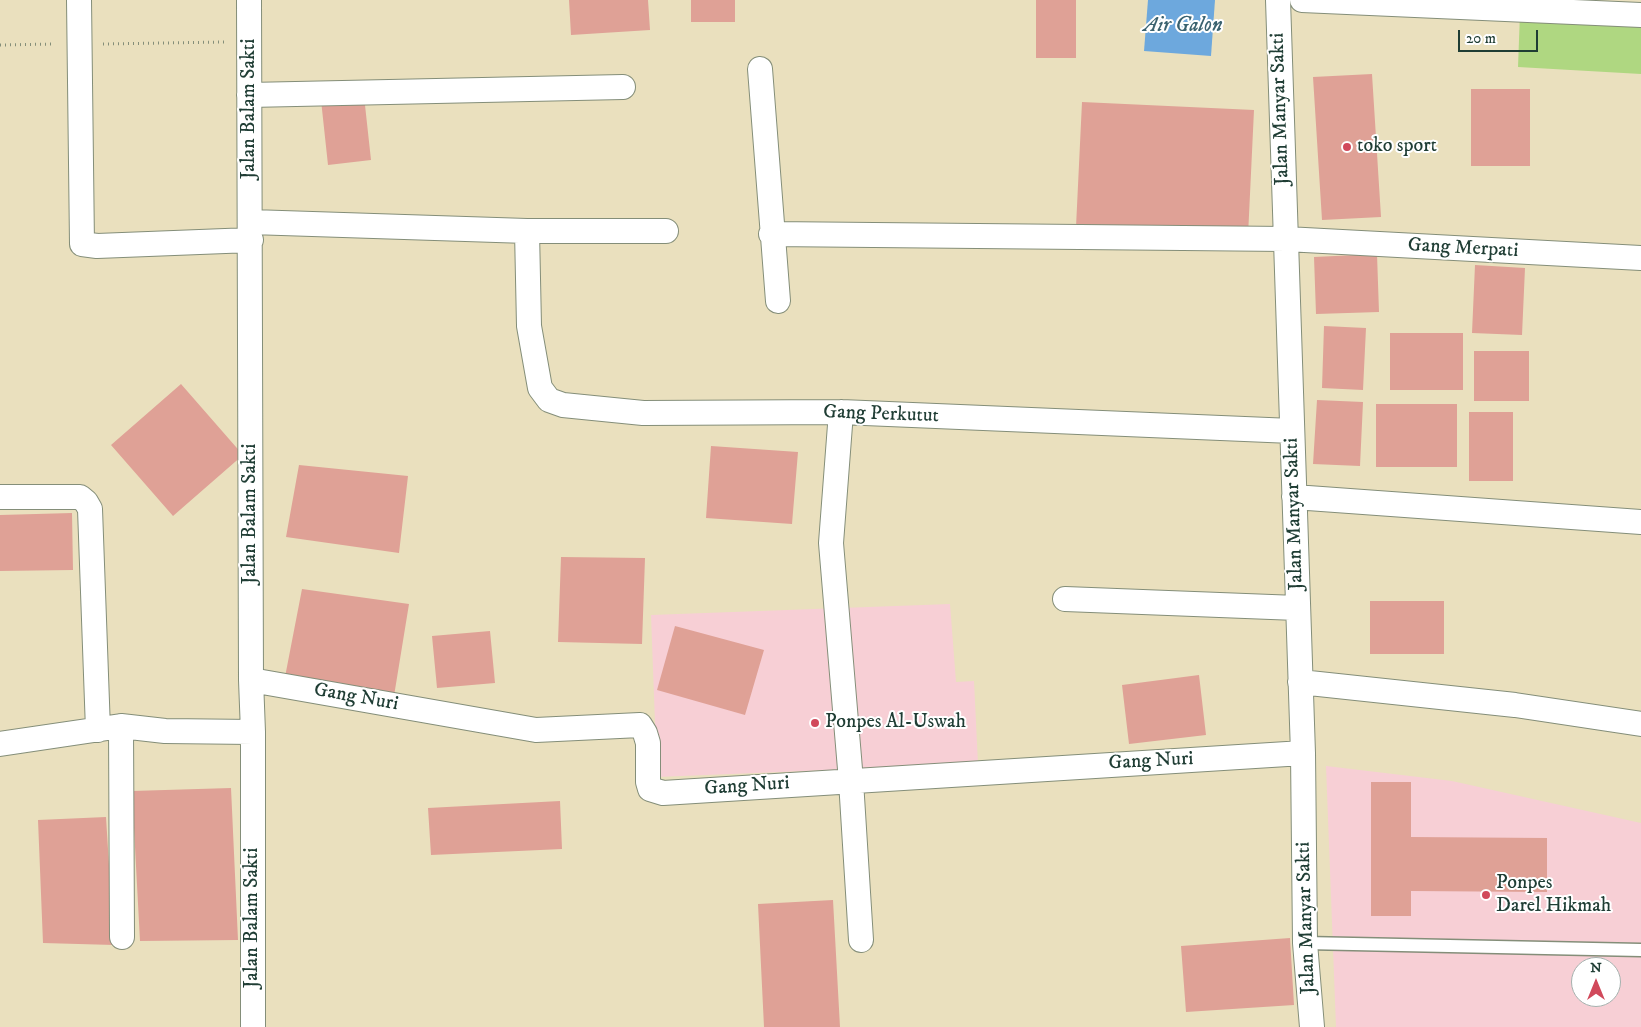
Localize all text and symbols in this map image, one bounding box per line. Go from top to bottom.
water label: Air Galon [1144,14,1222,40]
scale bar [1461,20,1541,52]
text: 20 m [1466,29,1496,48]
street label: Jalan Manyar Sakti [1266,32,1296,186]
street label: Jalan Balam Sakti [238,39,262,179]
place label: toko sport [1357,135,1437,159]
marker: toko sport [1341,141,1353,153]
street label: Gang Merpati [1407,234,1519,264]
street label: Gang Perkutut [823,401,939,429]
street label: Jalan Manyar Sakti [1280,437,1310,591]
street label: Jalan Balam Sakti [239,444,263,584]
street label: Gang Nuri [312,679,400,717]
place label: Ponpes Al-Uswah [825,711,966,735]
marker: Ponpes Al-Uswah [809,717,821,729]
street label: Gang Nuri [1108,748,1194,776]
street label: Gang Nuri [704,772,790,802]
street label: Jalan Manyar Sakti [1292,841,1322,995]
street label: Jalan Balam Sakti [241,848,265,988]
place label: Ponpes Darel Hikmah [1496,872,1611,919]
marker: Ponpes Darel Hikmah [1480,889,1492,901]
north arrow [1571,957,1621,1007]
text: N [1590,959,1602,977]

